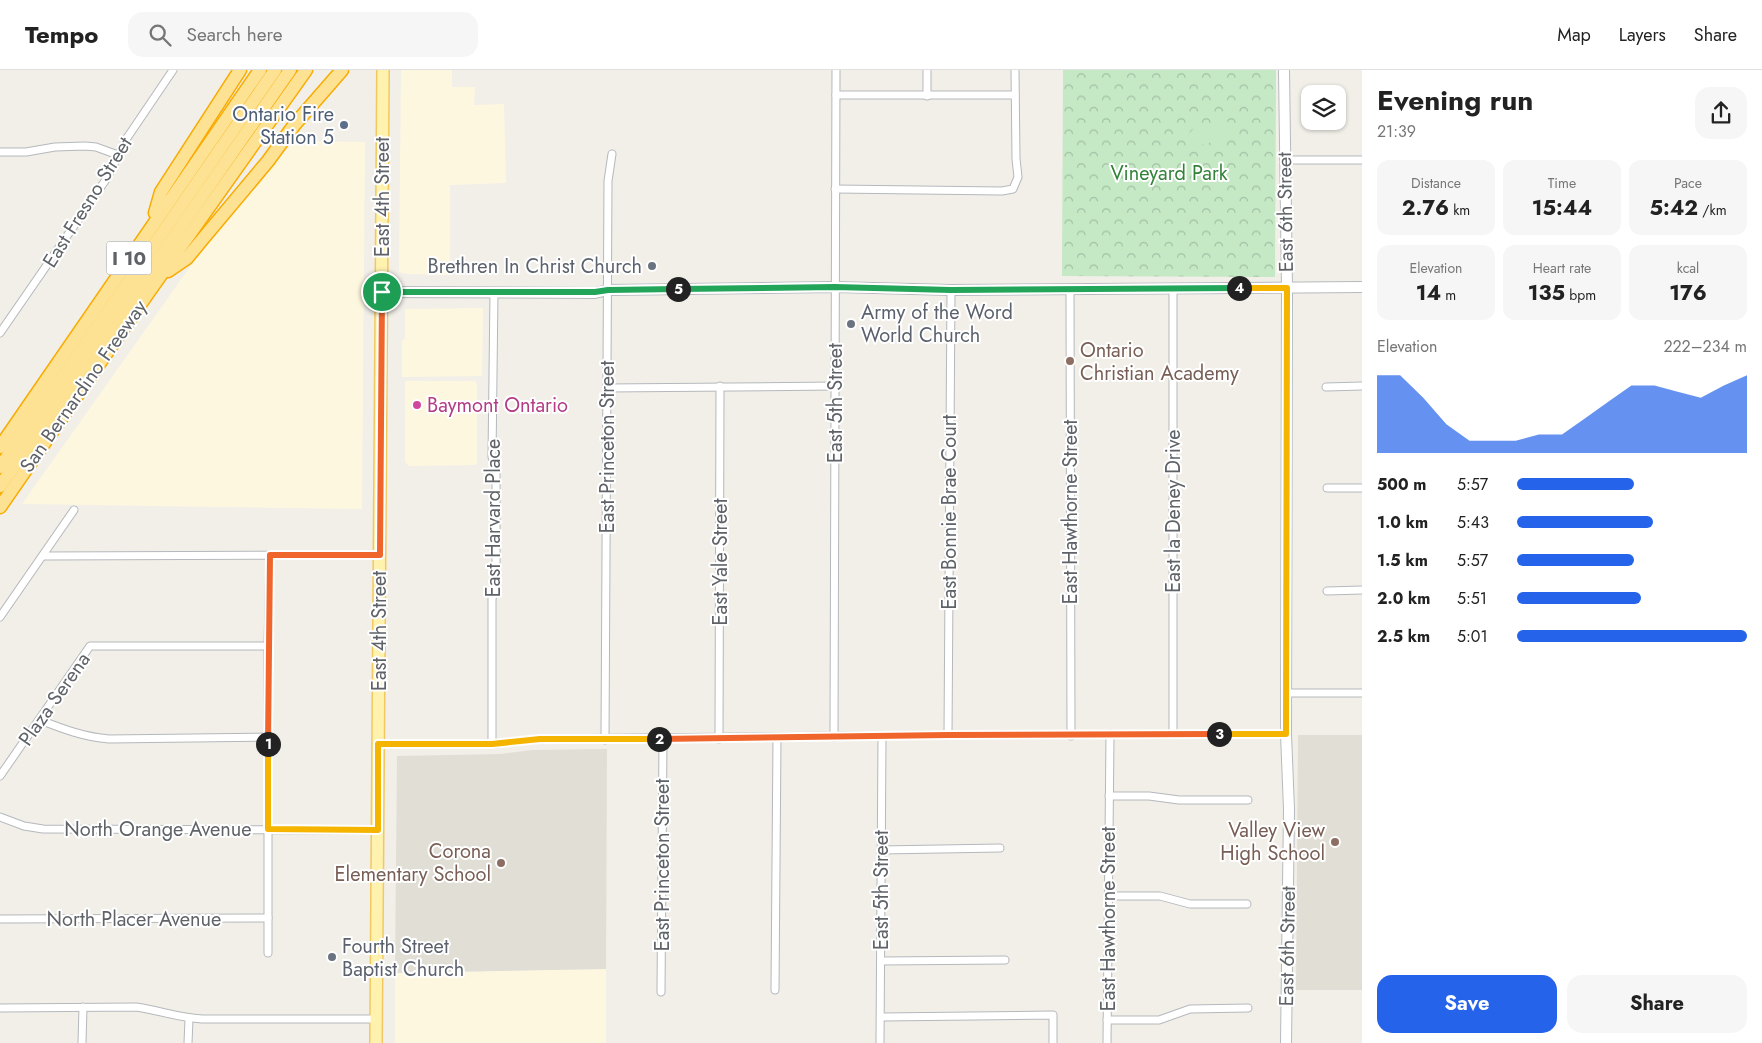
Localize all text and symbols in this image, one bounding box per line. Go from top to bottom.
search box [128,12,478,57]
text: Tempo [25,17,98,52]
icon: search [146,21,174,49]
text: Search here [186,21,283,48]
text: Map [1557,22,1591,48]
text: Layers [1619,22,1666,48]
text: Share [1694,22,1737,48]
text: Evening run [1377,80,1533,121]
map controls [1301,85,1346,130]
button: layers [1301,85,1346,130]
button: share [1695,87,1747,139]
place label: Ontario Fire Station 5 [232,100,334,152]
marker: Ontario Fire Station 5 [338,119,350,131]
text: 21:39 [1377,120,1416,143]
street label: East Fresno Street [36,131,139,273]
street label: East 4th Street [368,137,397,257]
street label: East 6th Street [1270,152,1301,272]
park label: Vineyard Park [1110,159,1228,188]
text: Distance [1411,173,1461,193]
text: Time [1548,173,1576,193]
text: Pace [1674,173,1702,193]
text: 2.76 [1402,193,1449,223]
text: 15:44 [1532,193,1592,223]
text: 5:42 [1649,193,1698,223]
text: km [1449,200,1470,220]
text: /km [1698,200,1727,220]
road number: I 10 [106,242,152,274]
place label: Brethren In Christ Church [427,252,642,281]
text: Elevation [1410,258,1462,278]
text: Heart rate [1533,258,1591,278]
text: kcal [1677,258,1699,278]
marker: Brethren In Christ Church [646,260,658,272]
pin [361,271,403,313]
pin: 5 [666,276,690,302]
pin: 4 [1226,276,1252,300]
icon: arrive [368,278,396,306]
text: 4 [1235,278,1244,298]
text: 14 [1416,278,1441,308]
text: 135 [1528,278,1565,308]
text: 176 [1669,278,1707,308]
text: 5 [674,279,683,299]
text: m [1441,285,1456,305]
text: bpm [1565,285,1596,305]
street label: San Bernardino Freeway [13,294,154,478]
place label: Army of the Word World Church [861,298,1013,350]
marker: Army of the Word World Church [845,318,857,330]
text: Elevation [1377,335,1437,358]
text: 222–234 m [1663,335,1747,358]
place label: Ontario Christian Academy [1080,336,1239,388]
street label: East 5th Street [821,343,850,463]
marker: Ontario Christian Academy [1064,355,1076,367]
street label: East Princeton Street [593,361,622,533]
place label: Baymont Ontario [427,391,568,420]
marker: Baymont Ontario [411,399,423,411]
street label: East Bonnie Brae Court [935,414,964,609]
street label: East Hawthorne Street [1056,420,1085,604]
street label: East la Deney Drive [1159,429,1188,593]
street label: East Harvard Place [479,439,508,597]
text: 500 m [1377,473,1426,496]
text: 5:57 [1457,473,1488,496]
street label: East Yale Street [706,498,735,625]
text: 1.0 km [1377,511,1428,534]
text: 5:43 [1457,511,1489,534]
text: 1.5 km [1377,549,1428,572]
text: 5:57 [1457,549,1488,572]
street label: East 4th Street [365,571,394,691]
text: 2.0 km [1377,587,1430,610]
text: 5:51 [1457,587,1487,610]
text: 2.5 km [1377,625,1430,648]
text: 5:01 [1457,625,1488,648]
street label: Plaza Serena [11,647,97,752]
pin: 3 [1206,722,1232,746]
text: 3 [1215,724,1224,744]
pin: 2 [646,726,672,752]
text: 2 [655,729,664,749]
pin: 1 [256,732,280,756]
text: 1 [265,734,272,754]
street label: East Princeton Street [648,779,677,951]
street label: North Orange Avenue [64,815,252,844]
place label: Valley View High School [1220,816,1325,868]
street label: East Hawthorne Street [1094,827,1123,1011]
street label: East 5th Street [867,830,896,950]
marker: Valley View High School [1329,836,1341,848]
place label: Corona Elementary School [335,837,491,889]
marker: Corona Elementary School [495,857,507,869]
street label: East 6th Street [1272,886,1303,1006]
street label: North Placer Avenue [47,905,221,934]
place label: Fourth Street Baptist Church [342,932,464,984]
marker: Fourth Street Baptist Church [326,951,338,963]
button: Save [1377,975,1557,1033]
button: Share [1567,975,1747,1033]

